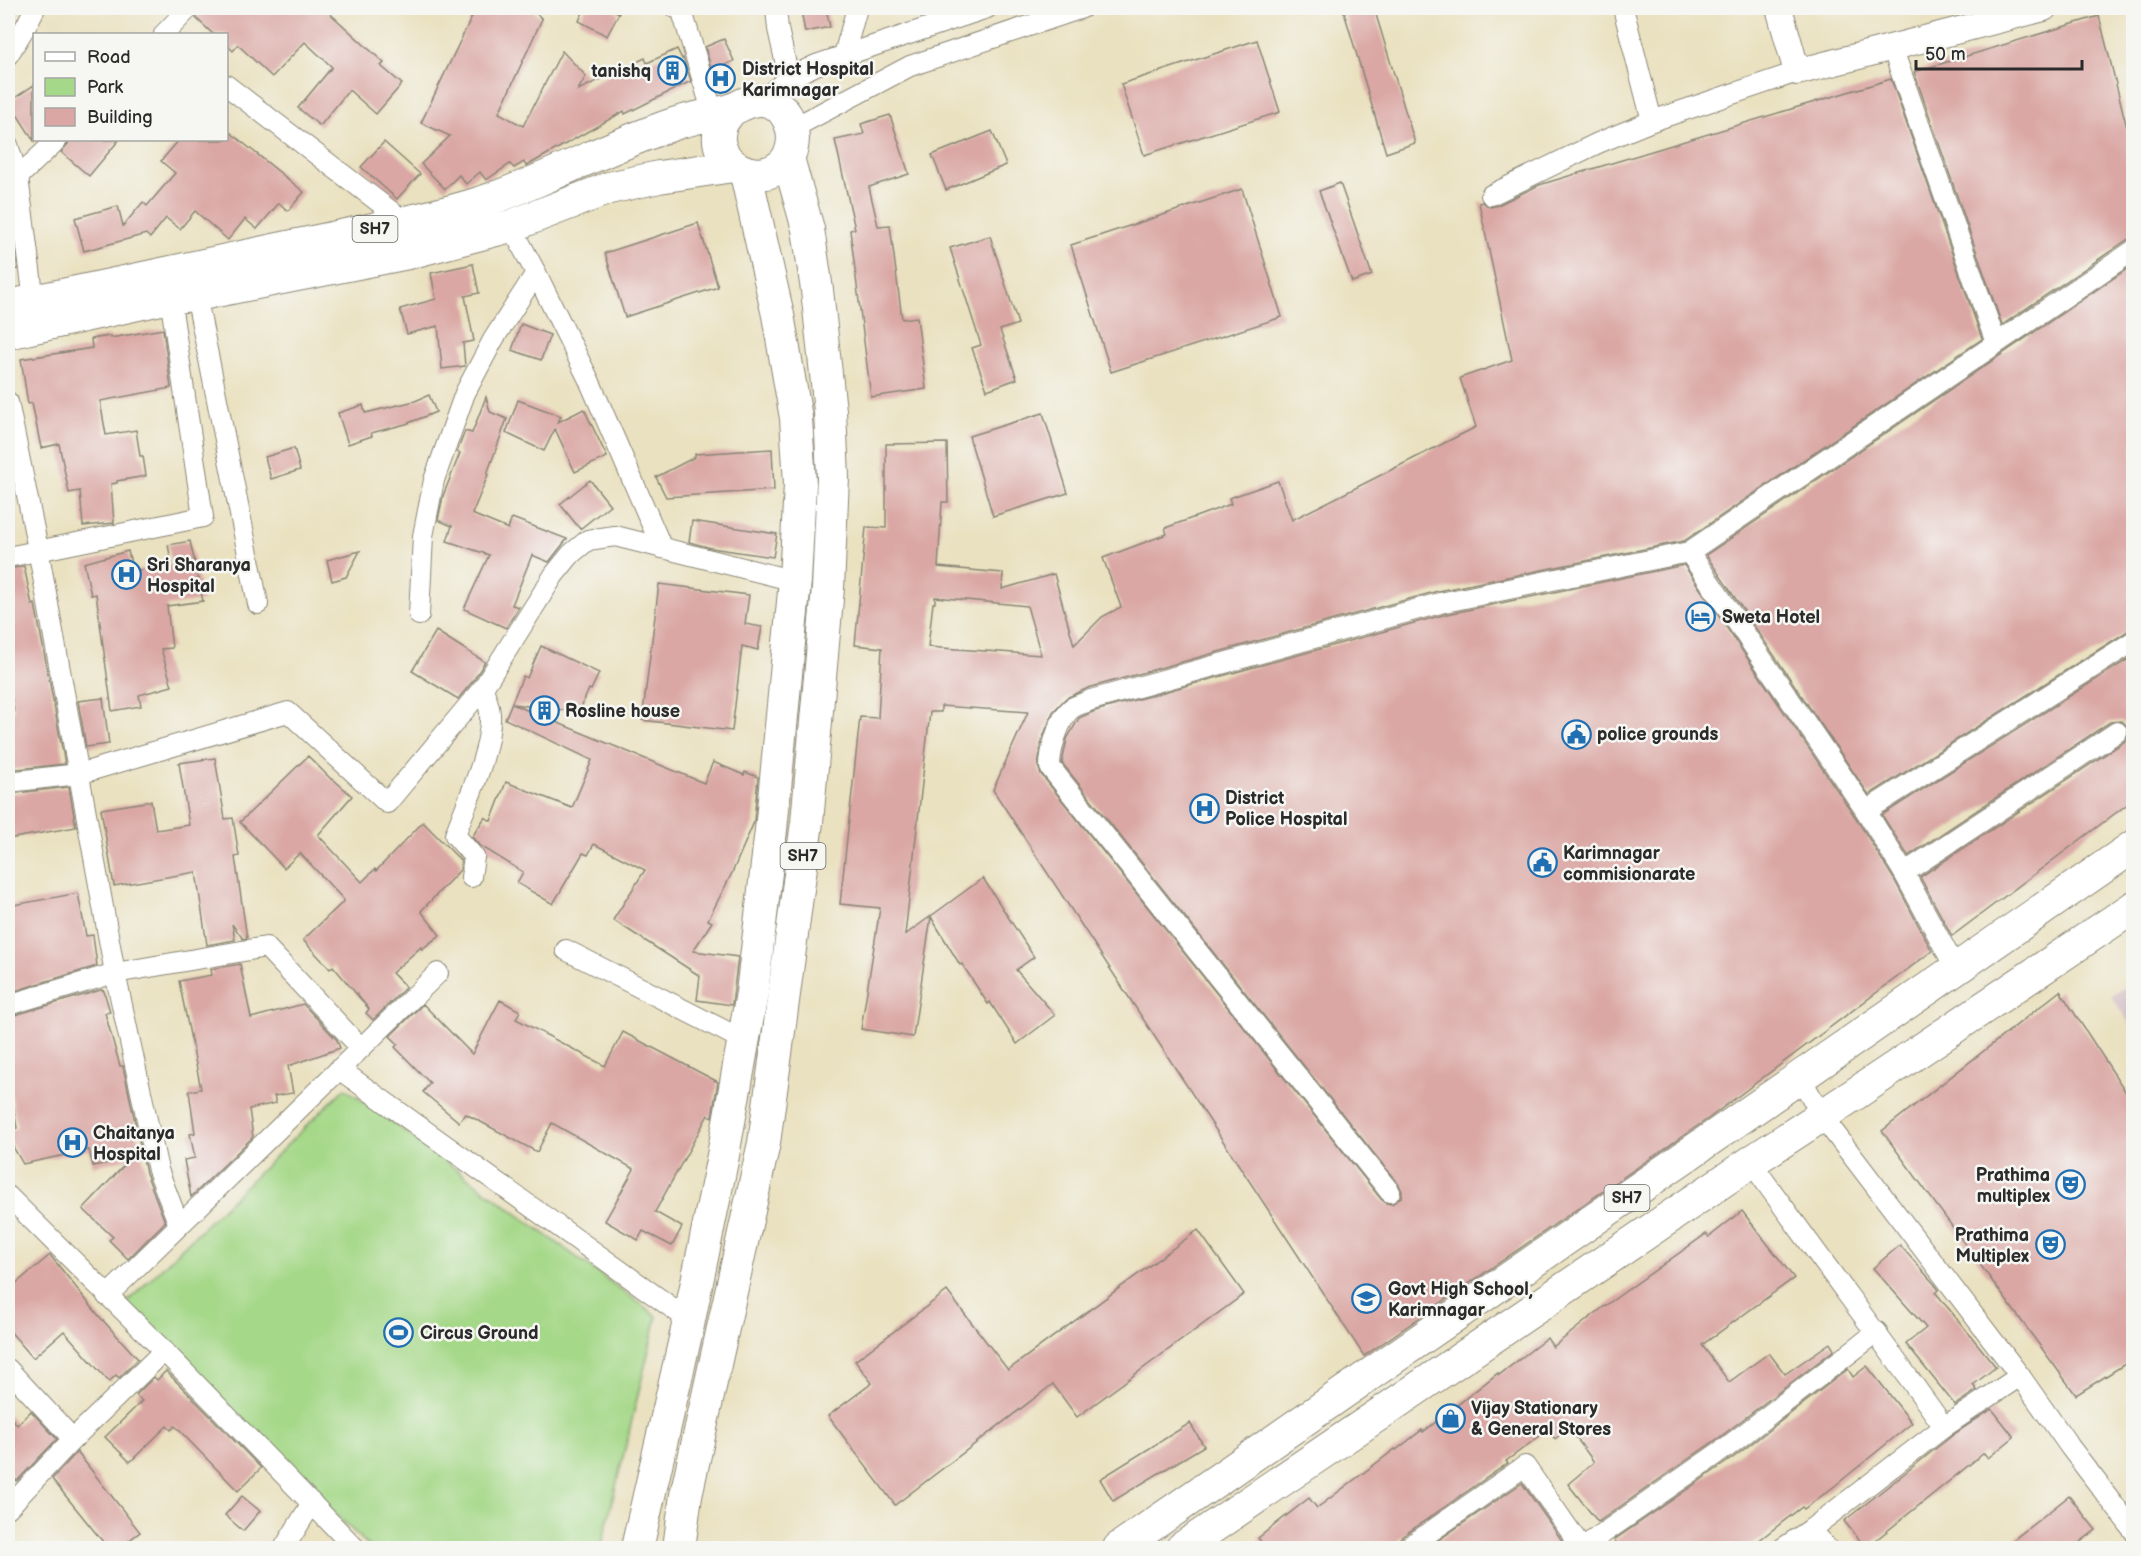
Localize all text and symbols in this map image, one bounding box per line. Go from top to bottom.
legend [33,33,228,141]
scale bar [1916,33,2082,71]
text: 50 m [1925,44,1966,65]
text: Road [87,47,131,68]
building icon: tanishq [656,55,688,87]
place label: District Hospital Karimnagar [742,59,874,101]
place label: tanishq [590,61,651,82]
hospital icon: District Hospital Karimnagar [705,63,737,95]
text: Park [87,77,123,98]
text: Building [87,107,153,128]
road number: SH7 [352,216,398,242]
place label: Sri Sharanya Hospital [147,555,251,597]
hospital icon: Sri Sharanya Hospital [110,559,142,591]
hotel icon: Sweta Hotel [1685,601,1717,633]
place label: Sweta Hotel [1722,607,1820,628]
building icon: Rosline house [528,695,560,727]
place label: Rosline house [565,701,680,722]
public building icon: police grounds [1560,718,1592,750]
place label: police grounds [1597,724,1718,745]
place label: District Police Hospital [1225,788,1347,830]
hospital icon: District Police Hospital [1188,792,1220,824]
road number: SH7 [780,843,826,869]
place label: Karimnagar commisionarate [1563,843,1695,885]
public building icon: Karimnagar commisionarate [1526,847,1558,879]
place label: Chaitanya Hospital [93,1123,175,1165]
hospital icon: Chaitanya Hospital [56,1127,88,1159]
place label: Prathima multiplex [1976,1165,2050,1207]
theatre icon: Prathima multiplex [2055,1169,2087,1201]
road number: SH7 [1604,1185,1650,1211]
place label: Prathima Multiplex [1955,1225,2029,1267]
theatre icon: Prathima Multiplex [2034,1229,2066,1261]
place label: Govt High School, Karimnagar [1388,1279,1533,1321]
school or university icon: Govt High School, Karimnagar [1351,1283,1383,1315]
sports icon: Circus Ground [383,1317,415,1349]
place label: Circus Ground [420,1323,539,1344]
place label: Vijay Stationary & General Stores [1471,1398,1611,1440]
shop icon: Vijay Stationary & General Stores [1434,1402,1466,1434]

